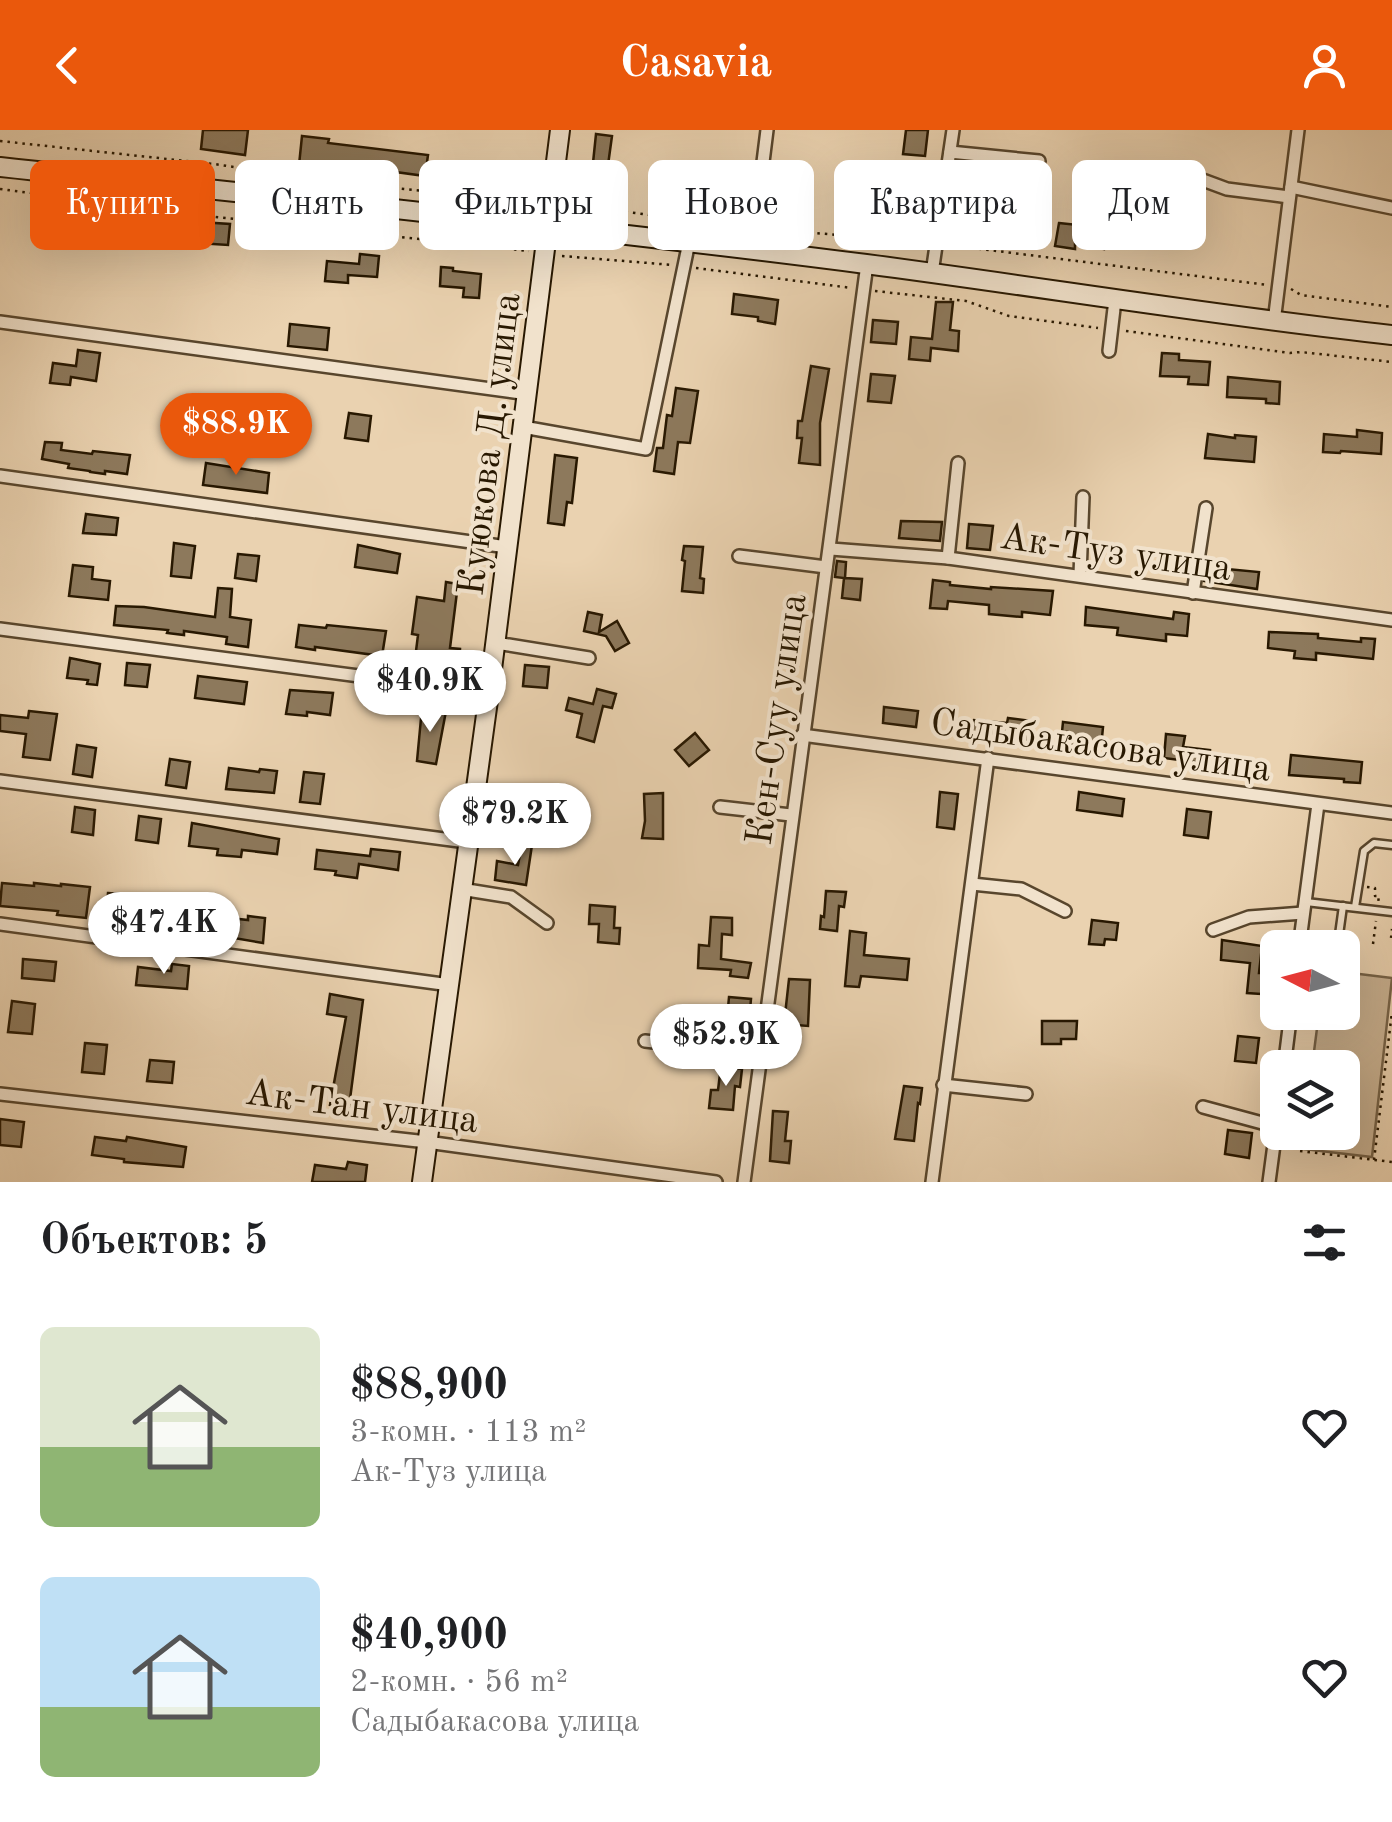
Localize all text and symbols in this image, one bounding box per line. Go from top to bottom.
icon: back [40,38,95,93]
icon: person [1297,38,1352,93]
text: Casavia [620,42,772,87]
chip: Купить [30,160,215,250]
chip: Снять [235,160,399,250]
chip: Фильтры [419,160,628,250]
chip: Новое [648,160,814,250]
chip: Квартира [834,160,1052,250]
chip: Дом [1072,160,1206,250]
street label: Куюкова Д. улица [454,290,528,598]
pin: $88.9K [155,393,317,478]
text: $88.9K [182,409,290,441]
street label: Ак-Туз улица [997,519,1234,589]
street label: Кен-Суу улица [742,591,814,848]
pin: $40.9K [349,650,511,735]
text: $40.9K [376,666,484,698]
street label: Садыбакасова улица [928,704,1274,790]
pin: $79.2K [434,783,596,868]
text: $79.2K [461,799,569,831]
pin: $47.4K [83,892,245,977]
text: $47.4K [110,908,218,940]
north arrow [1260,930,1360,1030]
map controls [1260,930,1360,1150]
pin: $52.9K [645,1004,807,1089]
text: $52.9K [672,1020,780,1052]
button: layers [1260,1050,1360,1150]
street label: Ак-Тан улица [243,1075,481,1141]
icon: filters [1297,1215,1352,1270]
text: Объектов: 5 [40,1221,268,1263]
text: $88,900 [350,1366,508,1408]
icon: home [120,1367,240,1487]
icon: heart [1297,1400,1352,1455]
text: 3-комн. · 113 m² [350,1417,586,1449]
text: Ак-Туз улица [350,1457,547,1489]
text: $40,900 [350,1616,508,1658]
icon: home [120,1617,240,1737]
icon: heart [1297,1650,1352,1705]
text: 2-комн. · 56 m² [350,1667,568,1699]
text: Садыбакасова улица [350,1707,639,1739]

